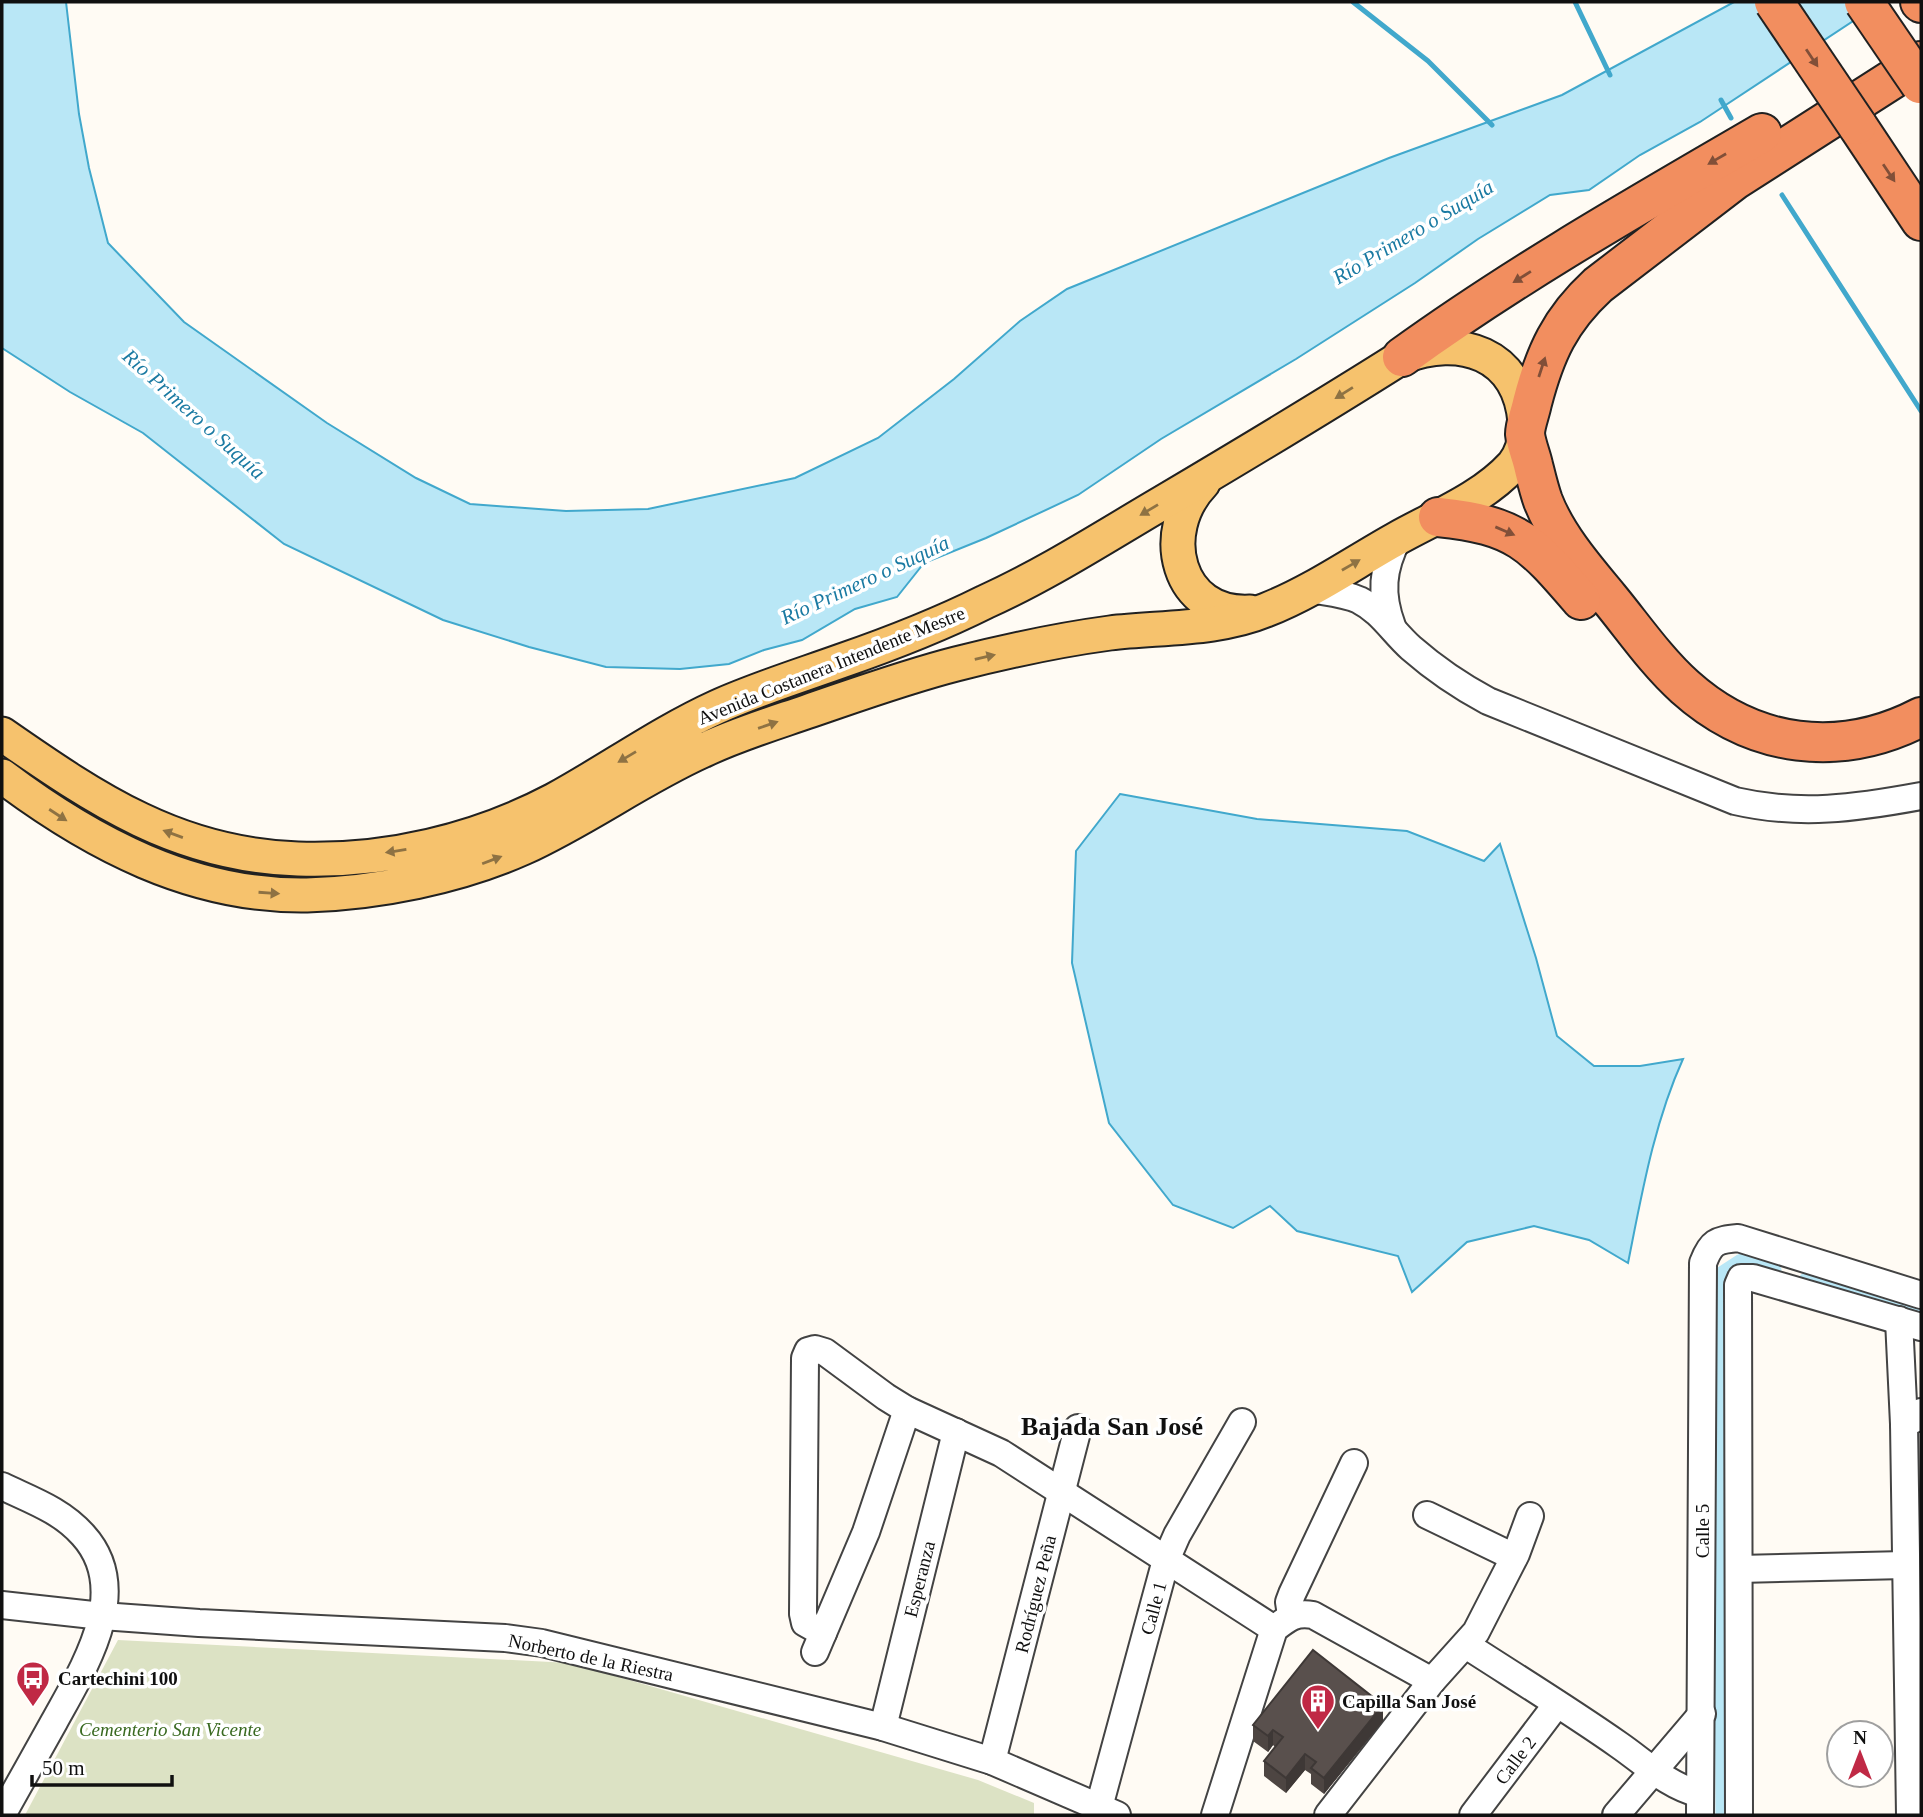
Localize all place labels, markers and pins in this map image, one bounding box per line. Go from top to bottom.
bus stop icon: Cartechini 100 [14,1659,52,1708]
place label: Cartechini 100 [58,1668,178,1689]
building icon: Capilla San José [1299,1682,1337,1731]
place label: Capilla San José [1342,1691,1476,1712]

